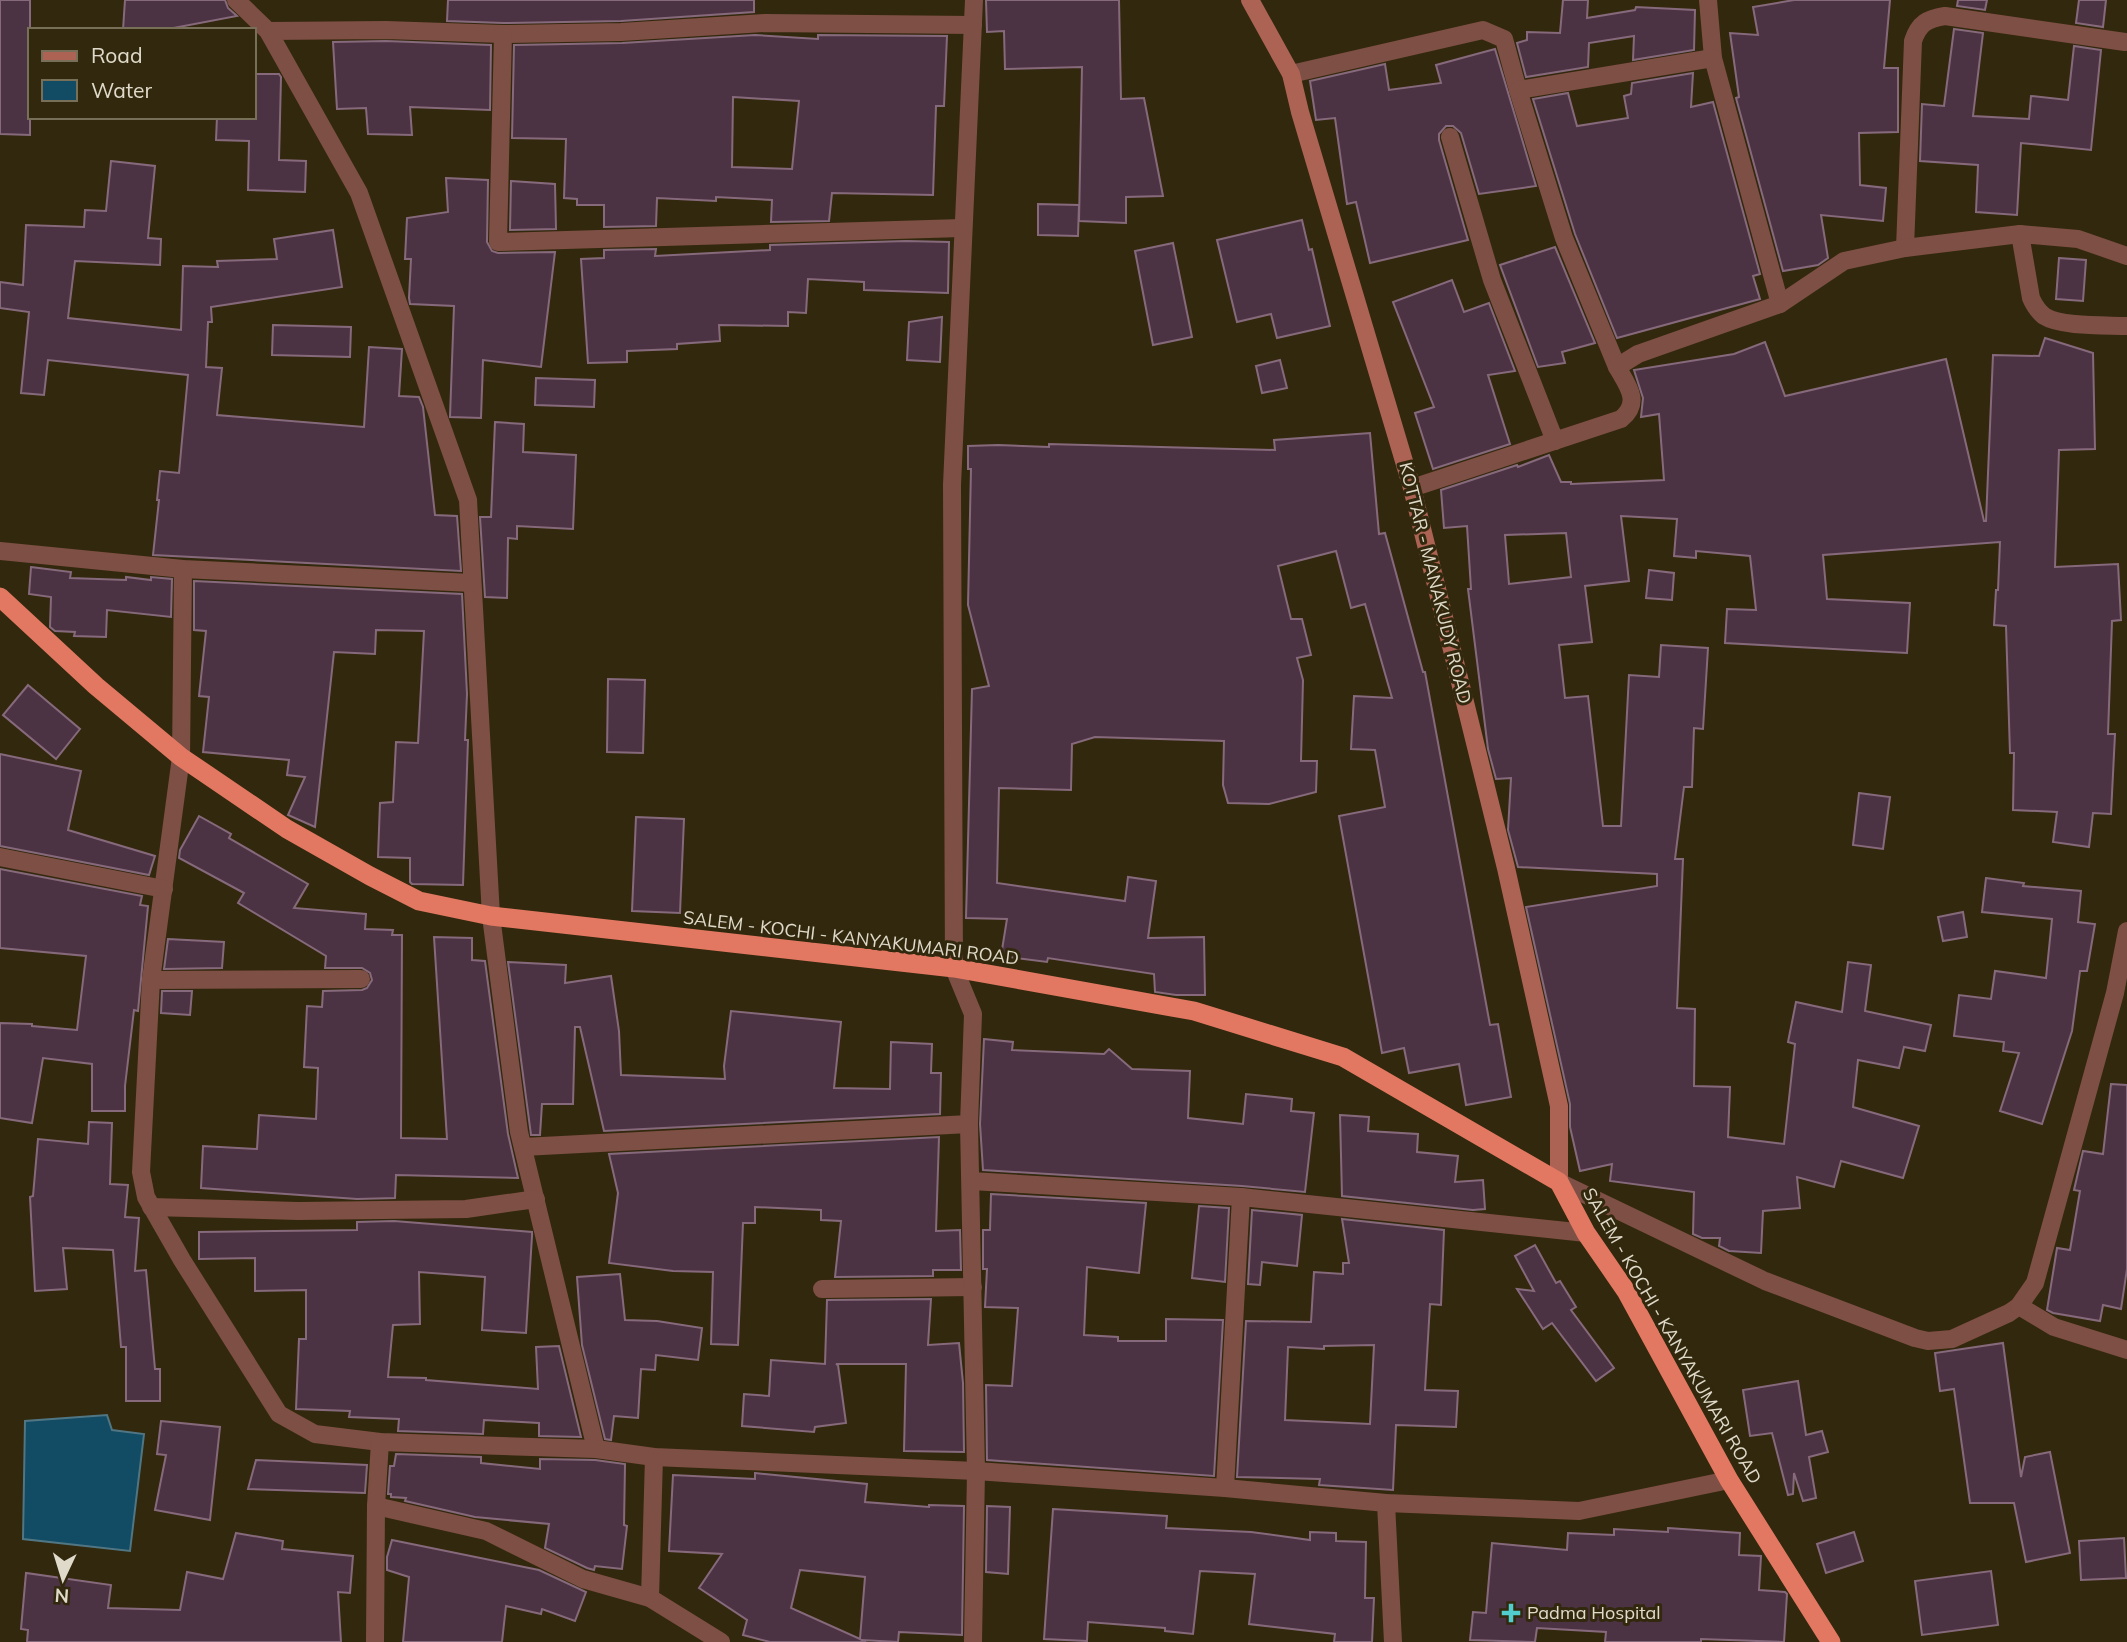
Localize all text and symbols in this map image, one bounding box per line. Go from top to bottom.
legend [28,28,256,119]
text: Road [91,42,142,68]
text: Water [91,77,152,103]
street label: KOTTAR - MANAKUDY ROAD [1394,460,1477,706]
street label: SALEM - KOCHI - KANYAKUMARI ROAD [682,905,1020,970]
street label: SALEM - KOCHI - KANYAKUMARI ROAD [1578,1184,1767,1488]
north arrow [28,1544,98,1614]
text: N [54,1583,70,1608]
place label: Padma Hospital [1527,1601,1661,1624]
marker: Padma Hospital [1501,1603,1521,1623]

